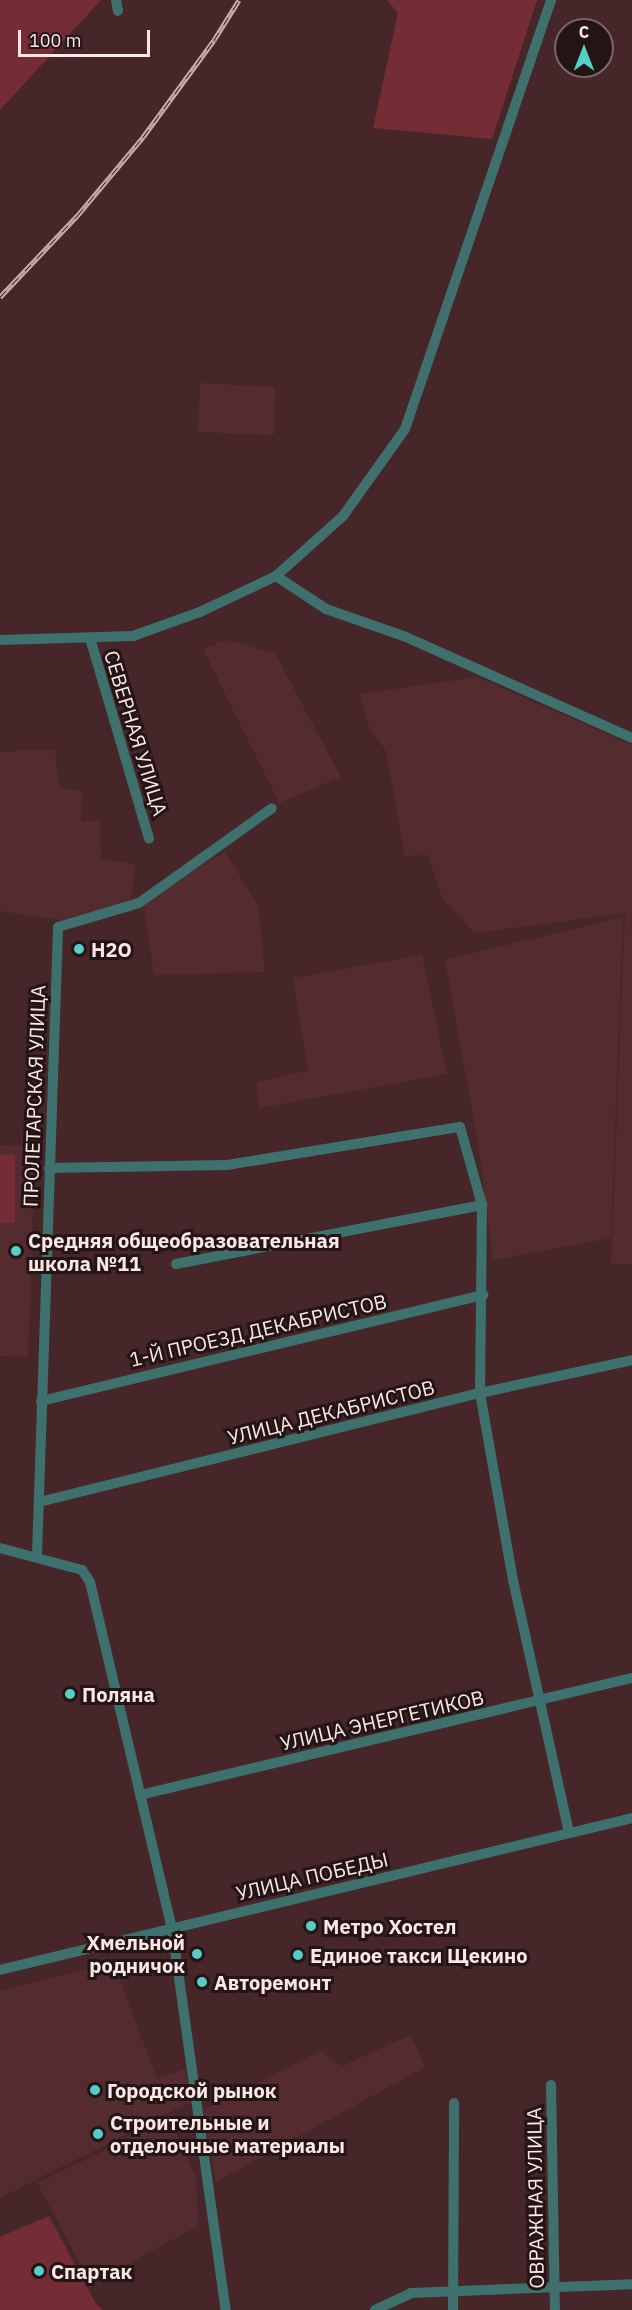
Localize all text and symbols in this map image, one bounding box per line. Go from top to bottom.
scale bar [21,18,153,56]
north arrow [554,18,614,78]
text: С [579,22,589,42]
text: 100 m [29,29,81,52]
street label: СЕВЕРНАЯ УЛИЦА [99,647,173,819]
place label: Н2О [91,937,132,961]
marker: Н2О [72,942,86,956]
street label: ПРОЛЕТАРСКАЯ УЛИЦА [18,985,50,1207]
place label: Средняя общеобразовательная школа №11 [28,1228,340,1275]
marker: Средняя общеобразовательная школа №11 [9,1244,23,1258]
street label: 1-Й ПРОЕЗД ДЕКАБРИСТОВ [127,1289,389,1371]
street label: УЛИЦА ДЕКАБРИСТОВ [225,1375,437,1449]
place label: Поляна [82,1682,155,1706]
street label: УЛИЦА ЭНЕРГЕТИКОВ [278,1685,486,1755]
marker: Поляна [63,1687,77,1701]
street label: УЛИЦА ПОБЕДЫ [234,1847,390,1905]
place label: Метро Хостел [323,1914,457,1938]
marker: Метро Хостел [304,1919,318,1933]
place label: Хмельной родничок [87,1930,185,1977]
place label: Единое такси Щекино [310,1943,527,1967]
marker: Хмельной родничок [190,1947,204,1961]
marker: Единое такси Щекино [291,1948,305,1962]
place label: Авторемонт [214,1970,331,1994]
marker: Авторемонт [195,1975,209,1989]
place label: Городской рынок [107,2078,277,2102]
marker: Городской рынок [88,2083,102,2097]
street label: ОВРАЖНАЯ УЛИЦА [521,2107,549,2289]
place label: Строительные и отделочные материалы [110,2110,345,2157]
marker: Строительные и отделочные материалы [91,2127,105,2141]
place label: Спартак [51,2259,132,2283]
marker: Спартак [32,2264,46,2278]

